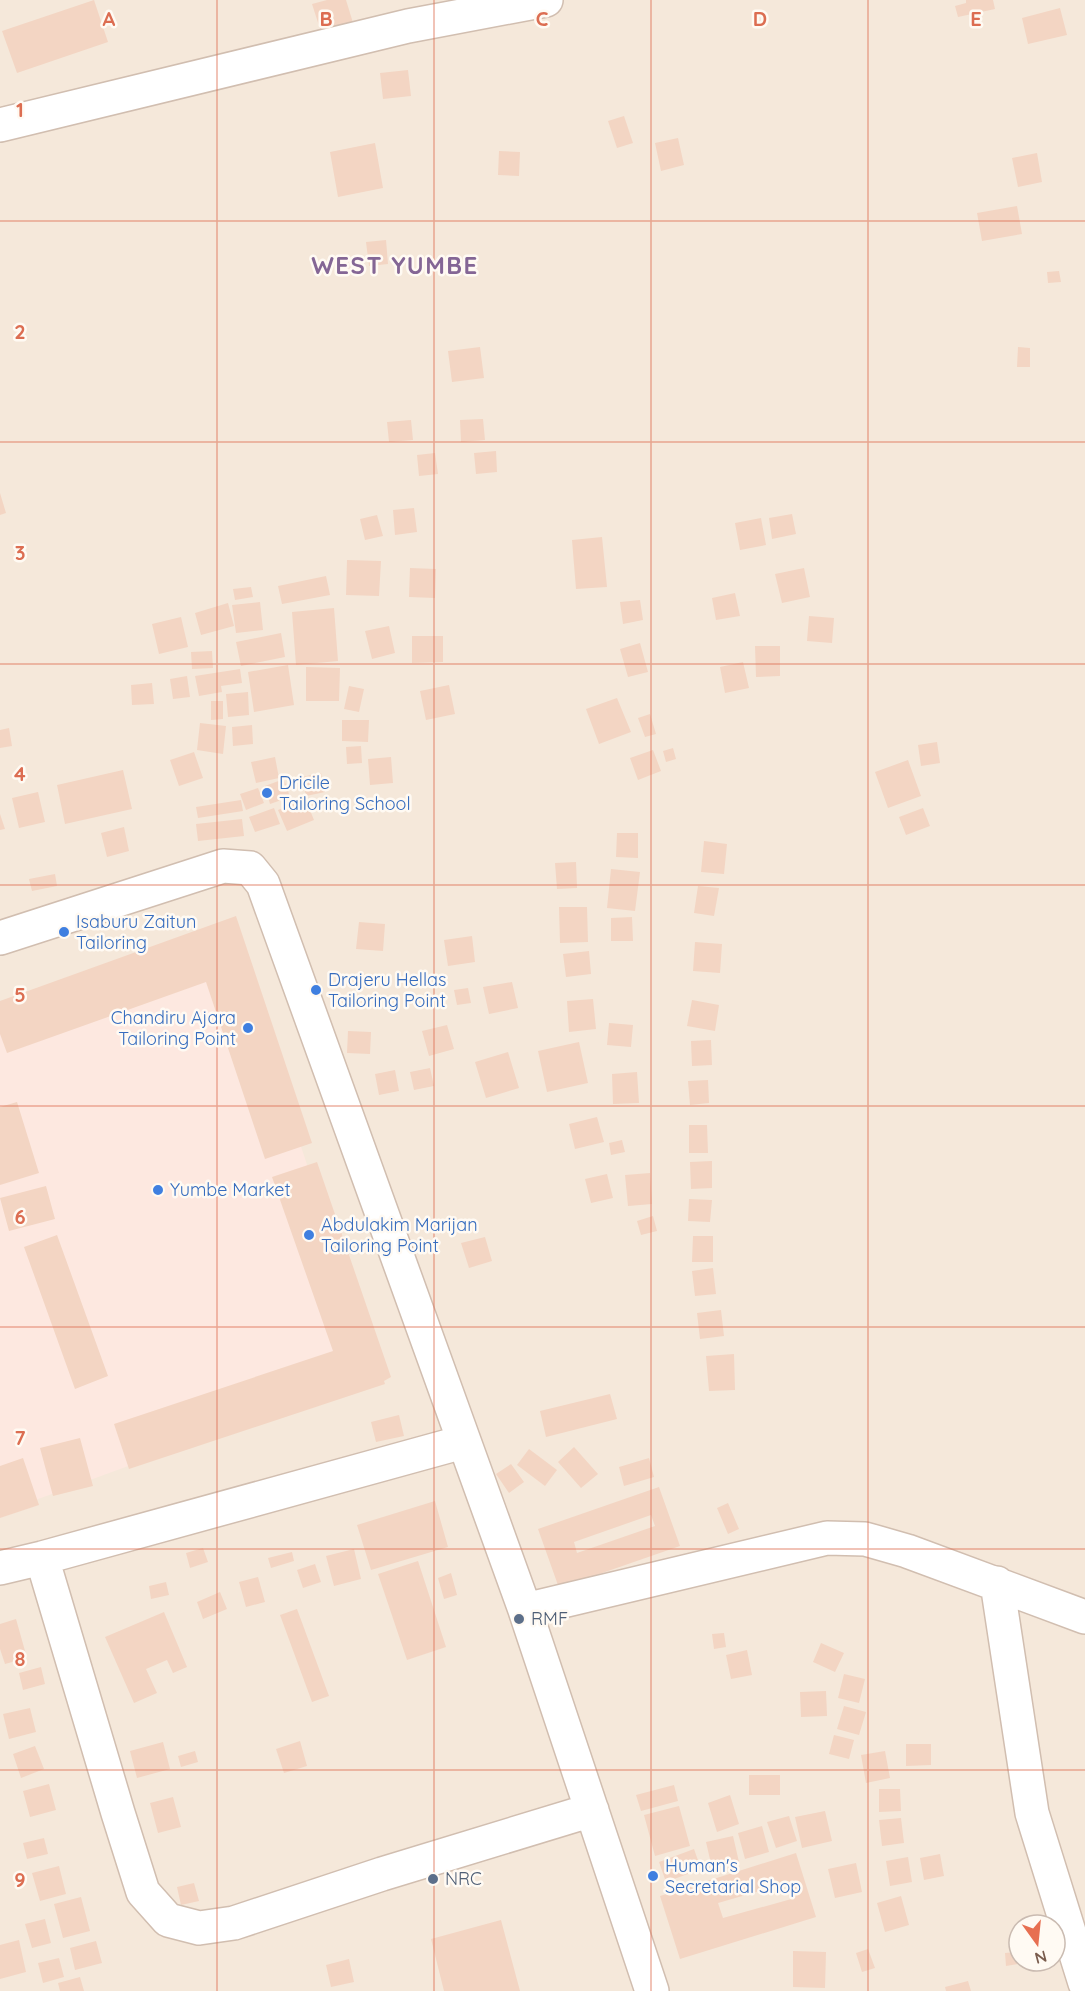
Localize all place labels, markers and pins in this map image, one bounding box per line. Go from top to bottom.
place label: Dricile Tailoring School [279,771,411,815]
marker: Dricile Tailoring School [260,786,274,800]
place label: Isaburu Zaitun Tailoring [76,910,196,954]
marker: Isaburu Zaitun Tailoring [57,925,71,939]
place label: Drajeru Hellas Tailoring Point [328,968,446,1012]
marker: Drajeru Hellas Tailoring Point [309,983,323,997]
place label: Chandiru Ajara Tailoring Point [111,1006,236,1050]
marker: Chandiru Ajara Tailoring Point [241,1021,255,1035]
place label: Yumbe Market [170,1178,291,1201]
marker: Yumbe Market [151,1183,165,1197]
place label: Abdulakim Marijan Tailoring Point [321,1213,478,1257]
marker: Abdulakim Marijan Tailoring Point [302,1228,316,1242]
place label: RMF [531,1607,568,1630]
marker: RMF [512,1612,526,1626]
place label: Human's Secretarial Shop [665,1854,801,1898]
place label: NRC [445,1867,482,1890]
marker: Human's Secretarial Shop [646,1869,660,1883]
marker: NRC [426,1872,440,1886]

